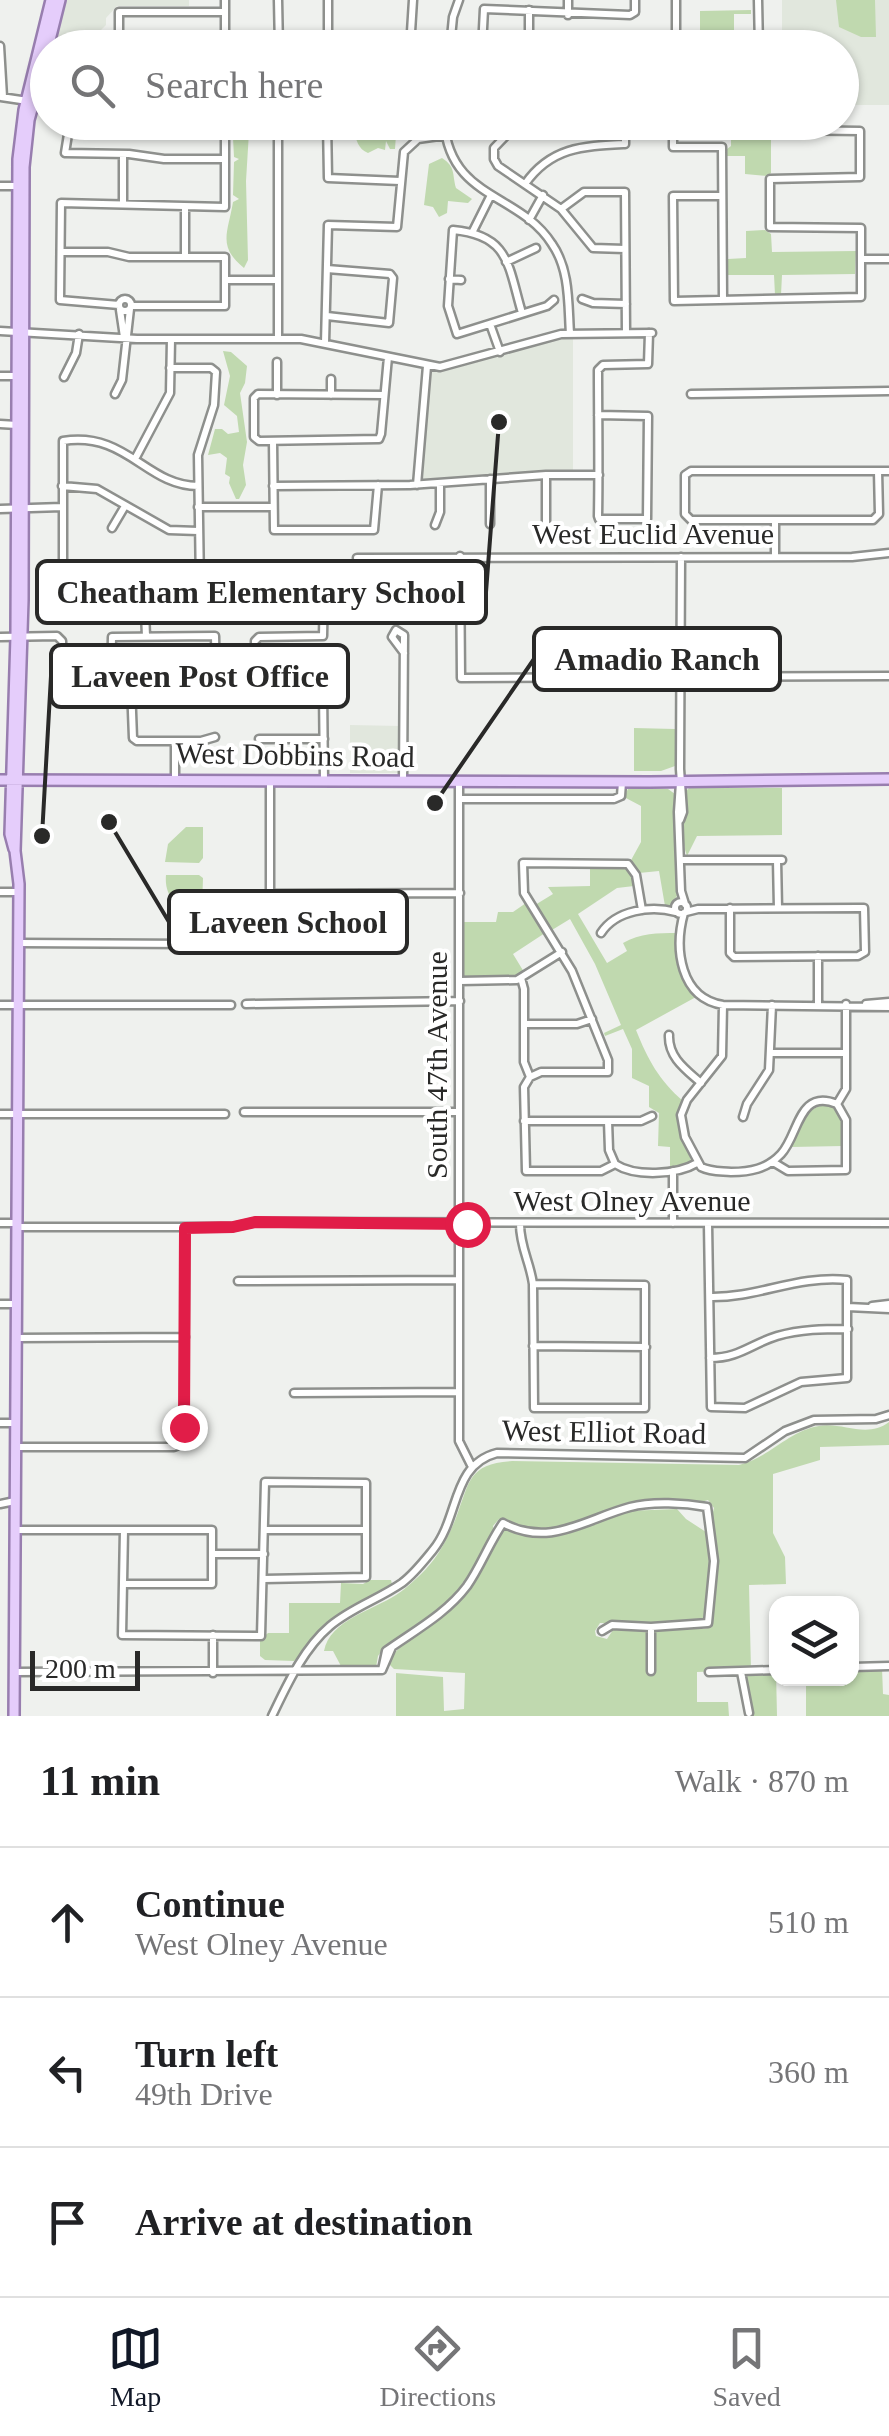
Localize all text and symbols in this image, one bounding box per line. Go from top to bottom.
search box [30,30,859,140]
icon: search [65,58,120,113]
text: Search here [145,64,323,106]
street label: West Euclid Avenue [532,517,774,550]
callout: Cheatham Elementary School [37,561,486,623]
text: Cheatham Elementary School [57,574,466,610]
callout: Amadio Ranch [534,628,780,690]
text: Amadio Ranch [554,641,760,677]
callout: Laveen Post Office [51,645,348,707]
text: Laveen Post Office [71,658,329,694]
street label: West Dobbins Road [175,736,415,773]
callout: Laveen School [169,891,407,953]
text: Laveen School [189,904,387,940]
street label: South 47th Avenue [420,951,453,1179]
street label: West Olney Avenue [514,1184,750,1217]
route start [445,1202,491,1248]
route end [162,1405,208,1451]
street label: West Elliot Road [502,1413,706,1450]
map controls [769,1596,859,1686]
button: layers [769,1596,859,1686]
scale bar [30,1646,140,1690]
text: 200 m [45,1653,116,1684]
text: 11 min [40,1758,160,1804]
text: Walk · 870 m [675,1763,849,1799]
text: Continue [135,1883,285,1925]
icon: ahead [40,1895,95,1950]
text: 510 m [768,1904,849,1940]
text: West Olney Avenue [135,1926,388,1962]
text: Turn left [135,2033,278,2075]
icon: left [40,2045,95,2100]
text: 360 m [768,2054,849,2090]
text: 49th Drive [135,2076,273,2112]
icon: arrive [40,2195,95,2250]
text: Arrive at destination [135,2201,473,2243]
tab: Map [108,2321,163,2413]
tab: Directions [379,2321,496,2413]
tab: Saved [712,2321,781,2413]

